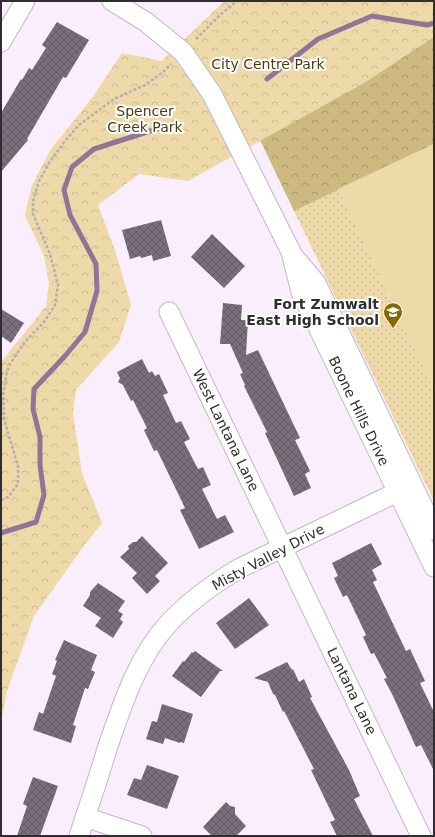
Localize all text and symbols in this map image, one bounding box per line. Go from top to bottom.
park label: City Centre Park [211,56,326,72]
park label: Spencer Creek Park [107,103,184,135]
place label: Fort Zumwalt East High School [246,296,379,328]
school or university icon: Fort Zumwalt East High School [382,301,404,329]
street label: Boone Hills Drive [326,354,392,468]
street label: West Lantana Lane [189,366,263,494]
street label: Misty Valley Drive [209,521,327,593]
street label: Lantana Lane [324,645,380,737]

